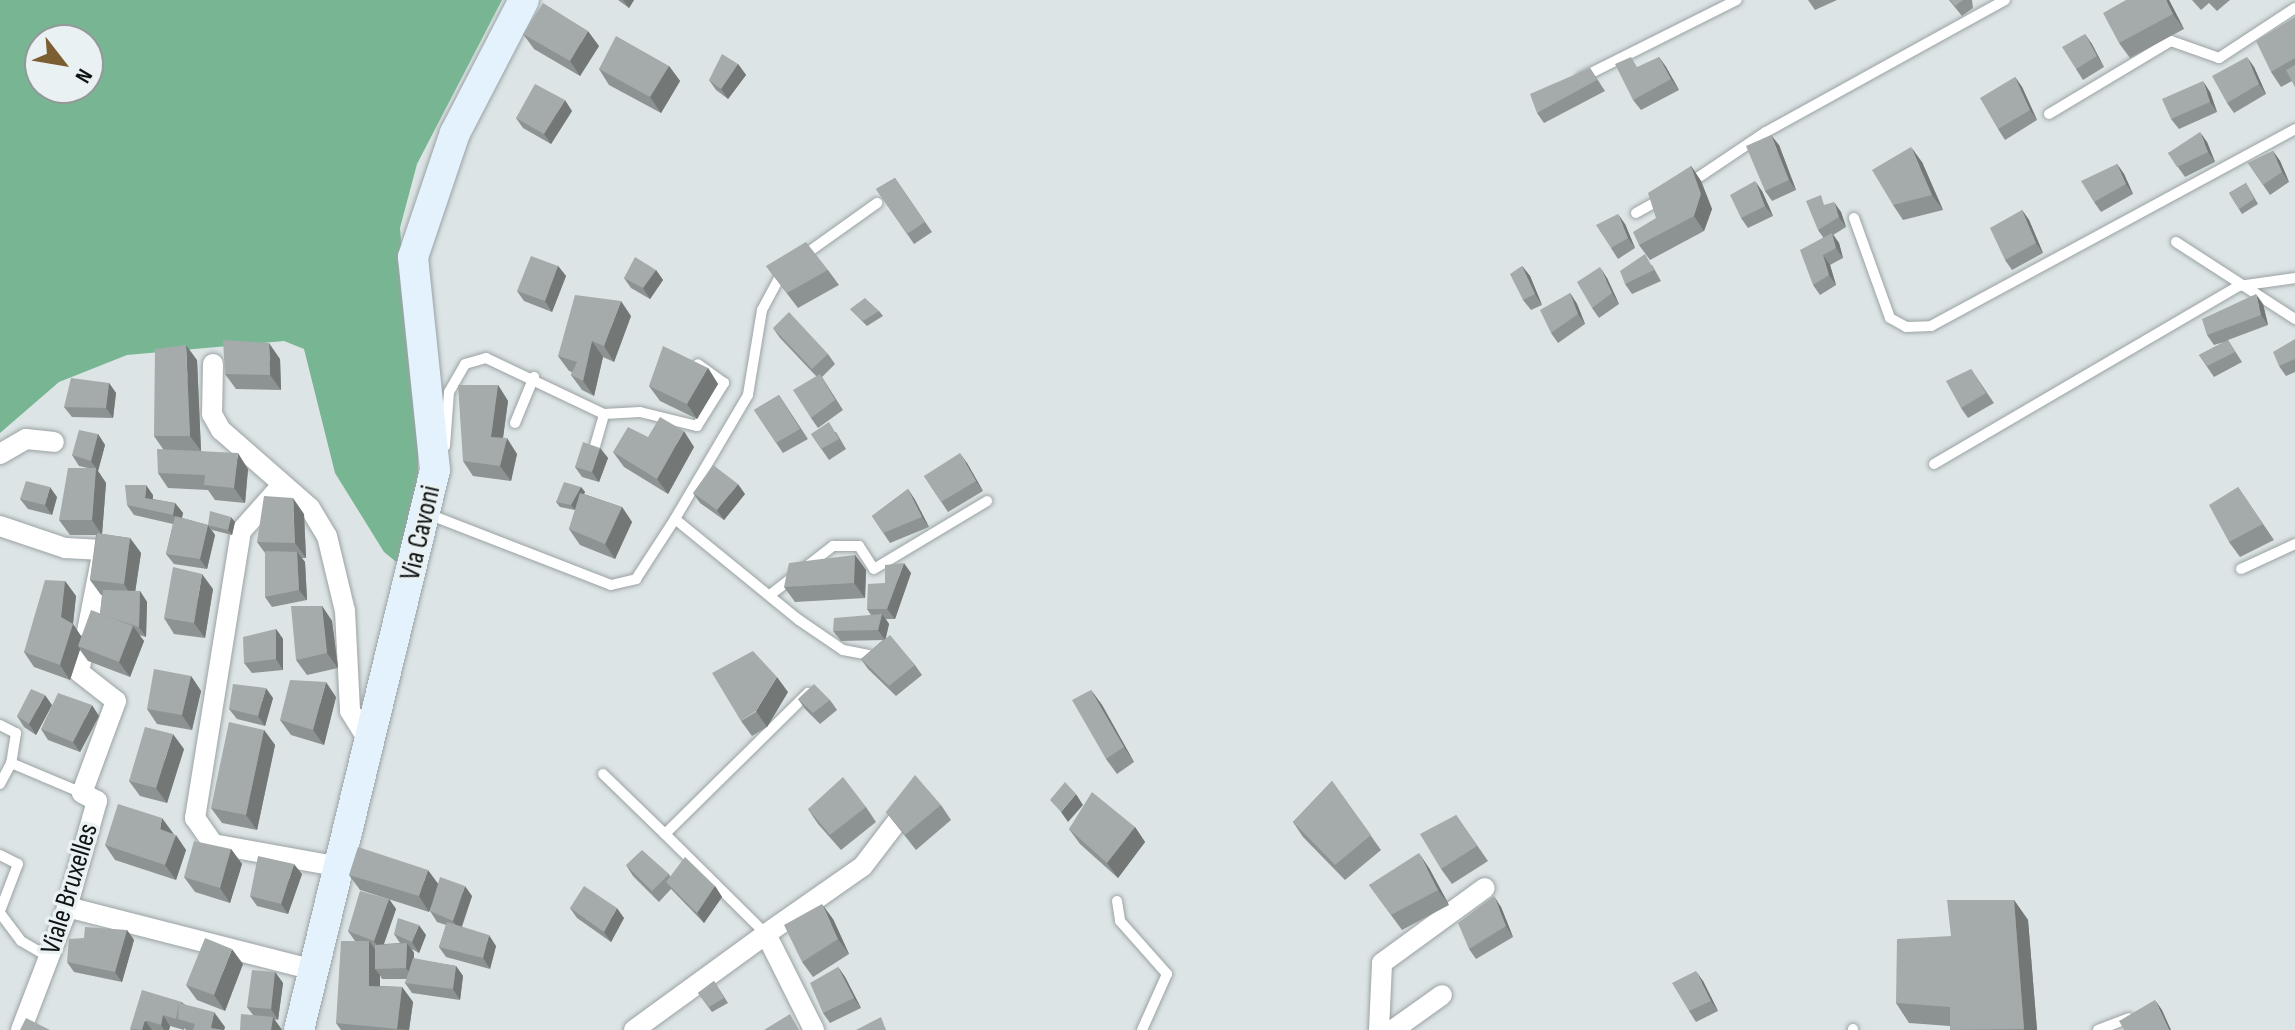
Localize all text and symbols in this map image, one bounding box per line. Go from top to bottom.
north arrow [24,24,104,104]
text: N [69,64,98,88]
street label: Via Cavoni [394,482,448,584]
street label: Viale Bruxelles [34,820,106,958]

